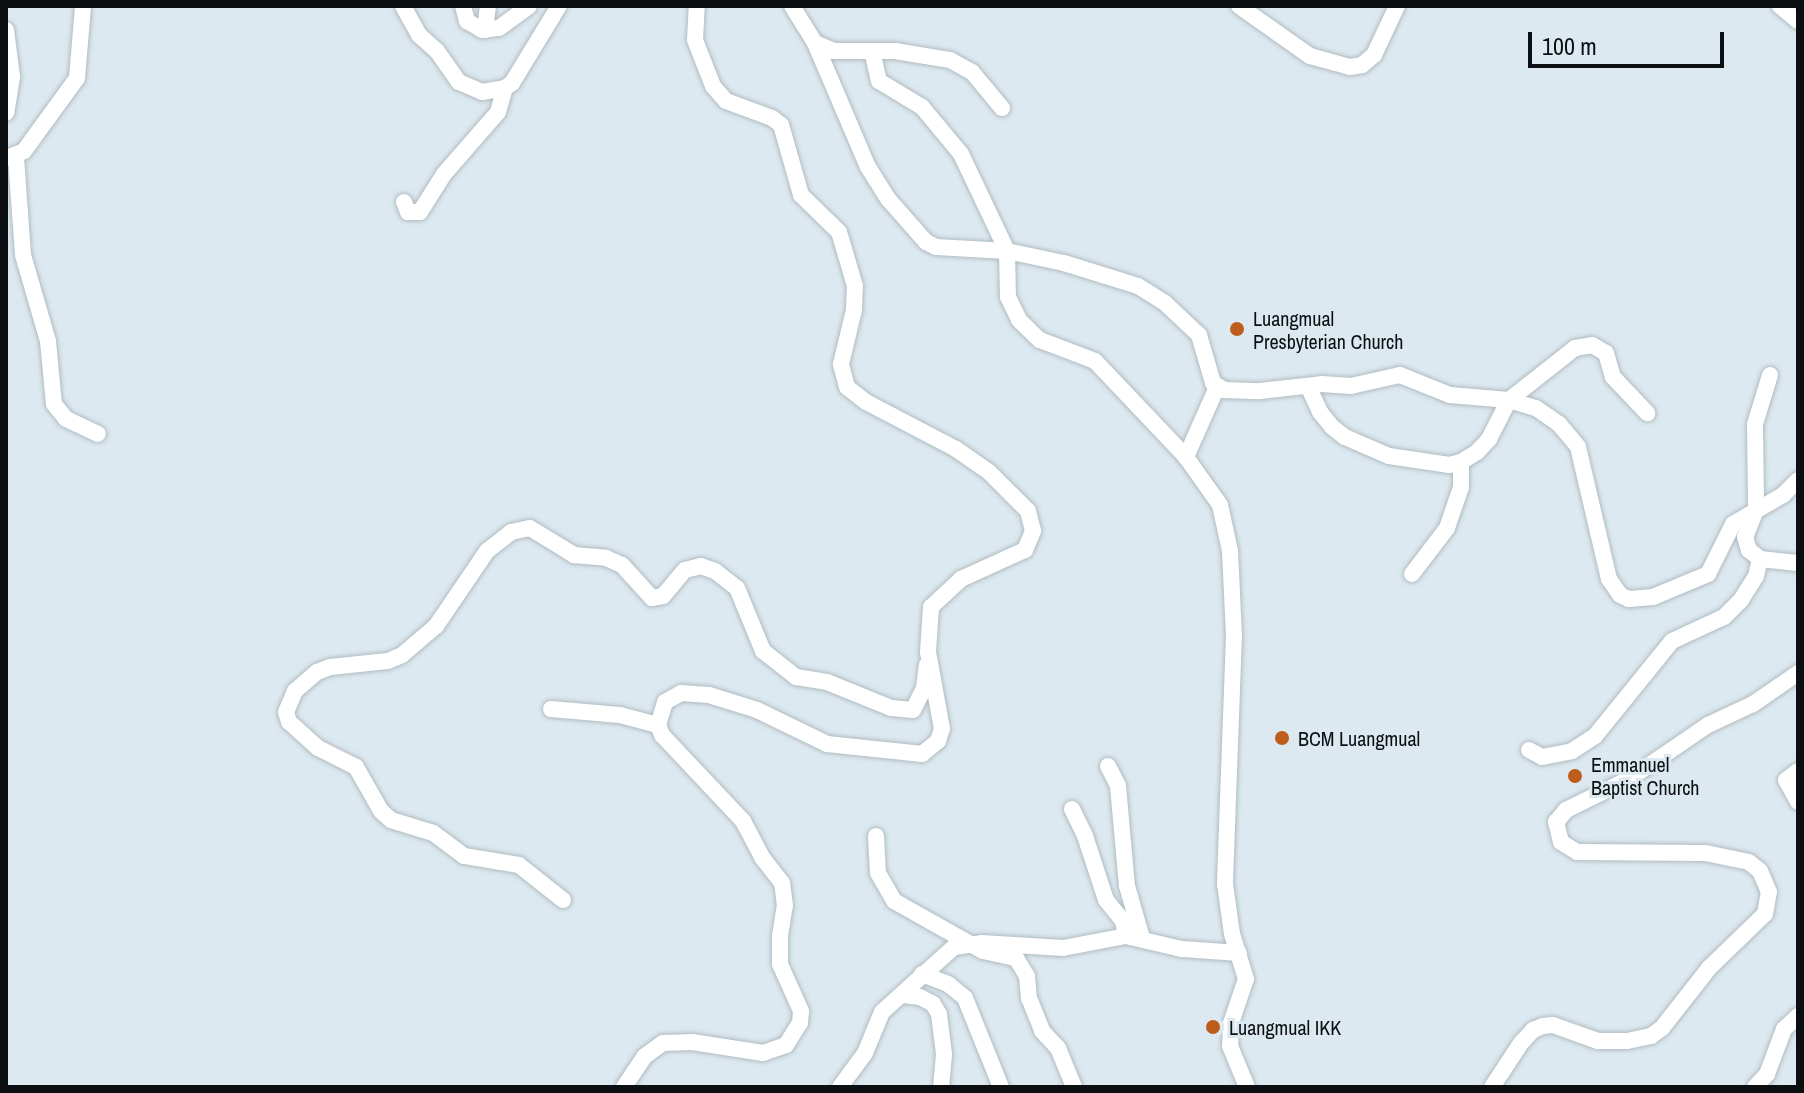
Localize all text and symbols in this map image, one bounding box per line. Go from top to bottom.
scale bar [1532,16,1728,66]
text: 100 m [1542,30,1597,62]
place label: Luangmual Presbyterian Church [1253,306,1403,353]
marker: Luangmual Presbyterian Church [1228,320,1246,338]
place label: BCM Luangmual [1298,726,1420,750]
marker: BCM Luangmual [1273,729,1291,747]
place label: Emmanuel Baptist Church [1591,752,1699,799]
marker: Emmanuel Baptist Church [1566,767,1584,785]
place label: Luangmual IKK [1229,1015,1341,1039]
marker: Luangmual IKK [1204,1018,1222,1036]

